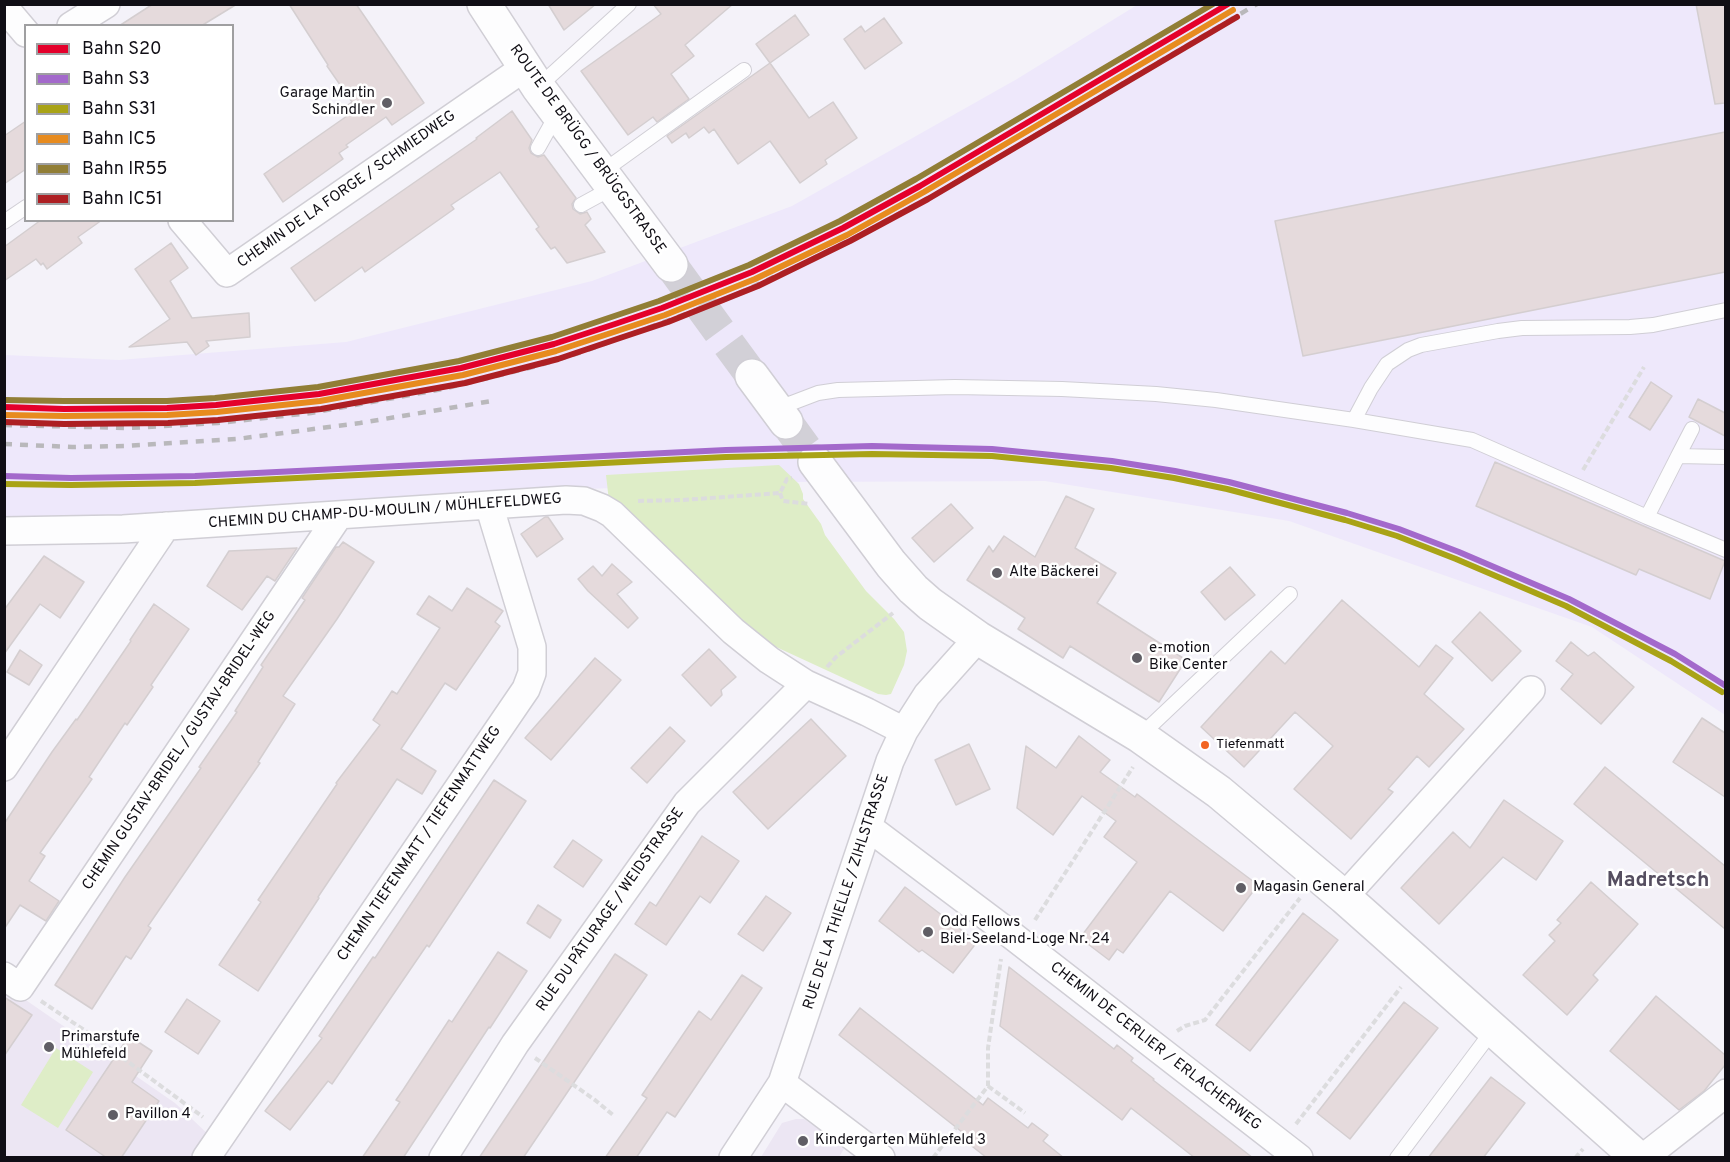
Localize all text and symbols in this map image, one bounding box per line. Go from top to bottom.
legend [24,24,234,222]
text: Bahn S20 [82,38,162,61]
street label: ROUTE DE BRÜGG / BRÜGGSTRASSE [505,42,669,258]
text: Bahn S3 [82,68,150,91]
place label: Garage Martin Schindler [280,85,375,120]
marker: Garage Martin Schindler [380,96,394,110]
text: Bahn S31 [82,98,156,121]
street label: CHEMIN DE LA FORGE / SCHMIEDWEG [234,107,460,273]
text: Bahn IC5 [82,128,156,151]
text: Bahn IR55 [82,158,168,181]
text: Bahn IC51 [82,188,163,211]
street label: CHEMIN DU CHAMP-DU-MOULIN / MÜHLEFELDWEG [208,491,562,533]
place label: Alte Bäckerei [1009,564,1099,582]
marker: Alte Bäckerei [990,566,1004,580]
street label: CHEMIN GUSTAV-BRIDEL / GUSTAV-BRIDEL-WEG [79,608,281,894]
place label: e-motion Bike Center [1149,640,1228,675]
marker: e-motion Bike Center [1130,651,1144,665]
street label: CHEMIN TIEFENMATT / TIEFENMATTWEG [334,723,506,965]
place label: Tiefenmatt [1216,737,1284,753]
marker: Tiefenmatt [1199,739,1211,751]
street label: RUE DE LA THIELLE / ZIHLSTRASSE [800,772,894,1012]
street label: RUE DU PÂTURAGE / WEIDSTRASSE [533,805,689,1015]
district label: Madretsch [1607,869,1709,895]
place label: Magasin General [1253,879,1365,897]
marker: Magasin General [1234,881,1248,895]
place label: Odd Fellows Biel-Seeland-Loge Nr. 24 [940,914,1110,949]
marker: Odd Fellows Biel-Seeland-Loge Nr. 24 [921,925,935,939]
street label: CHEMIN DE CERLIER / ERLACHERWEG [1046,959,1264,1135]
place label: Primarstufe Mühlefeld [61,1029,140,1064]
marker: Primarstufe Mühlefeld [42,1040,56,1054]
place label: Pavillon 4 [125,1106,191,1124]
marker: Pavillon 4 [106,1108,120,1122]
place label: Kindergarten Mühlefeld 3 [815,1132,986,1150]
marker: Kindergarten Mühlefeld 3 [796,1134,810,1148]

